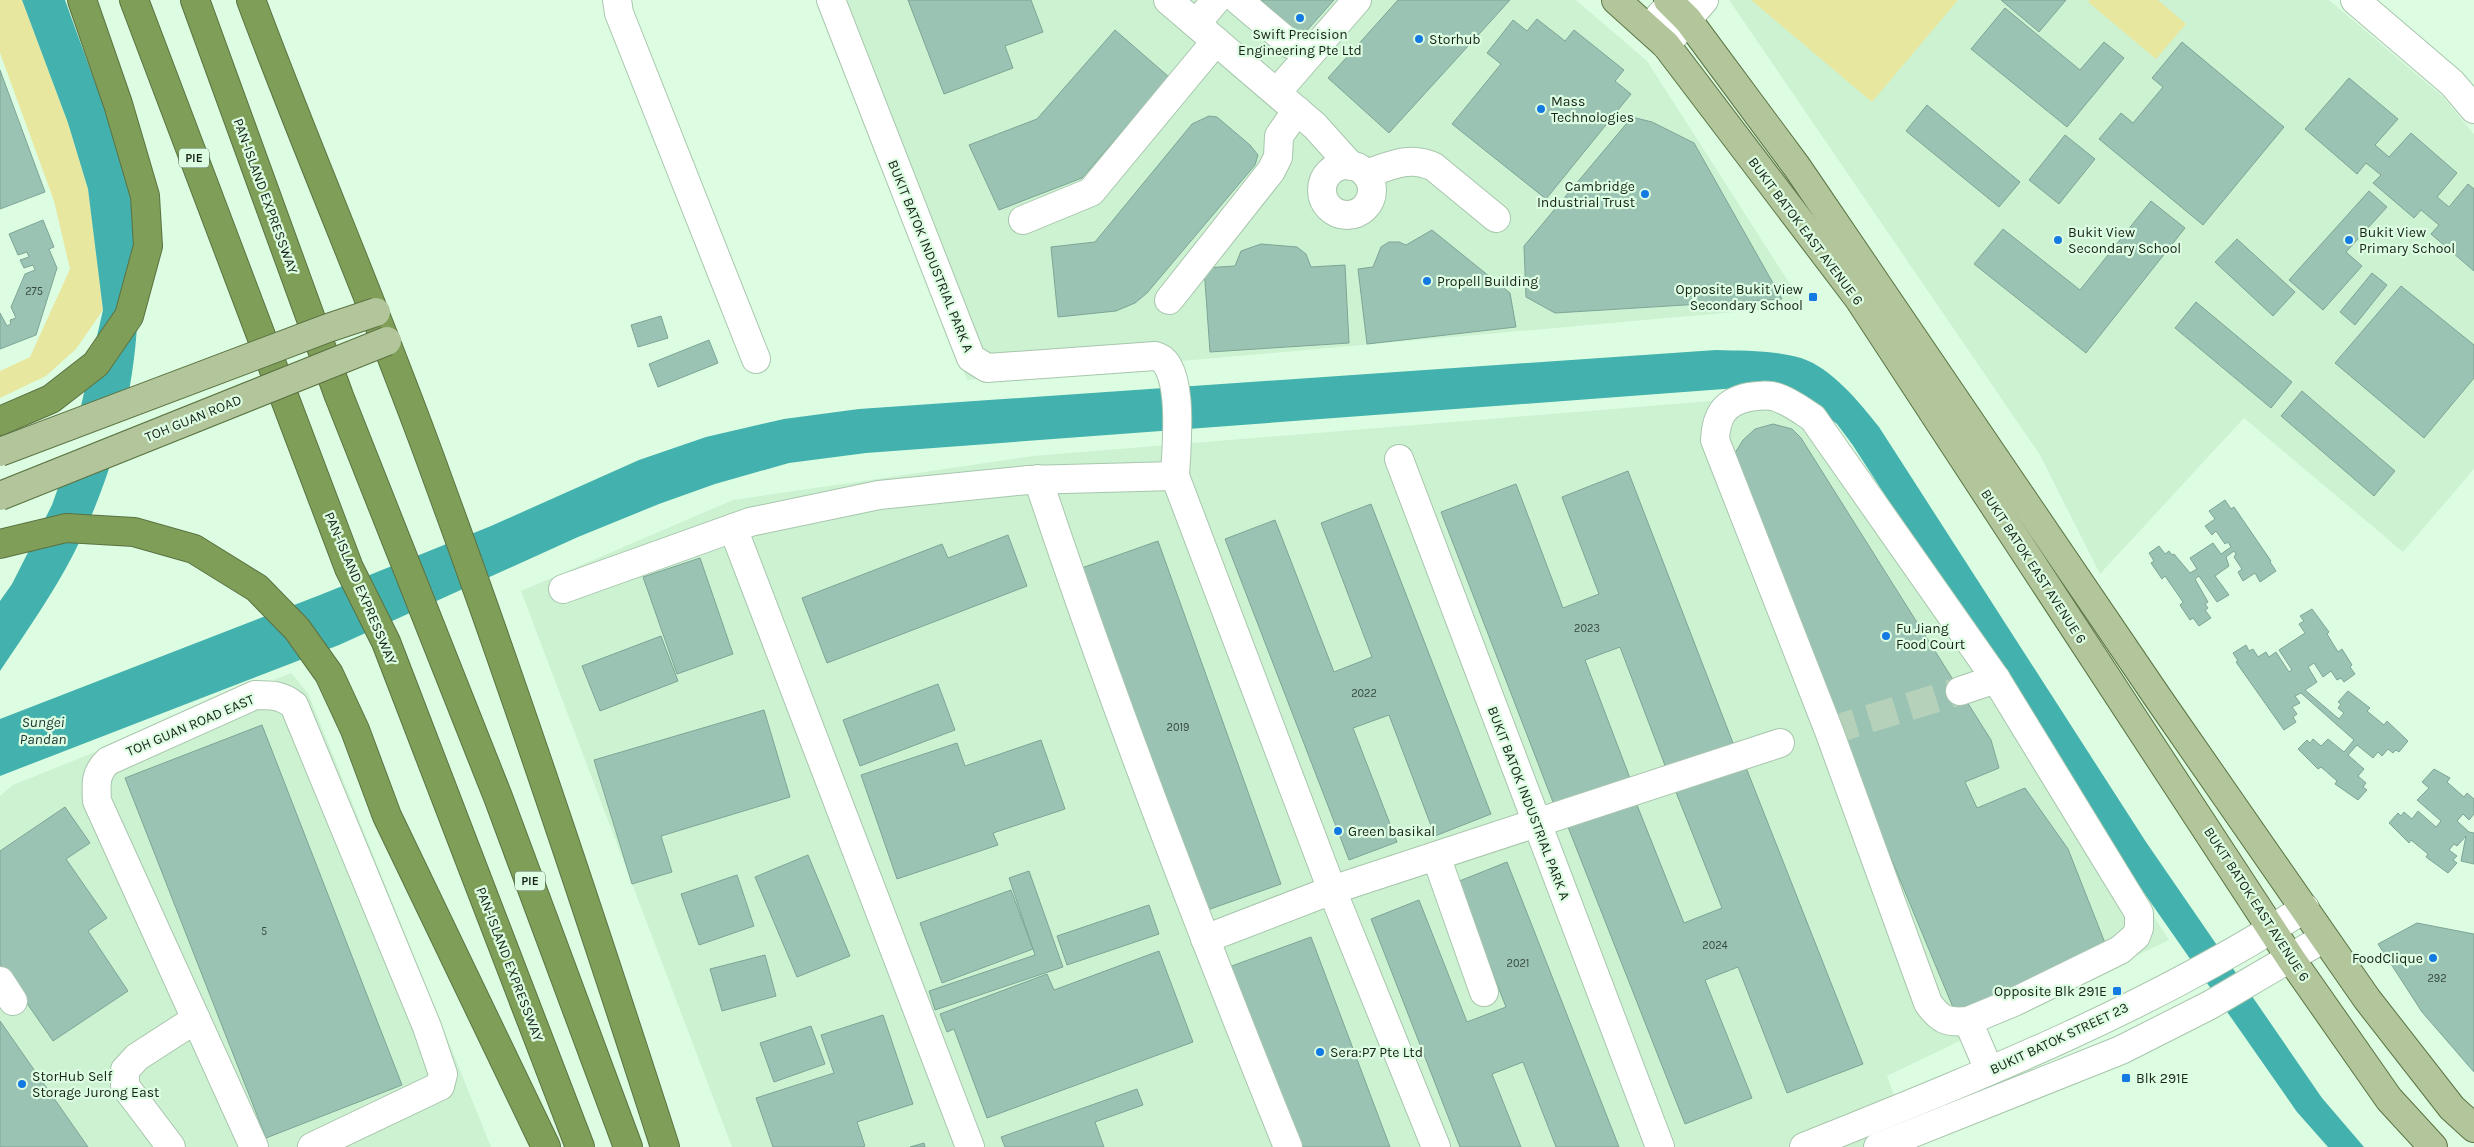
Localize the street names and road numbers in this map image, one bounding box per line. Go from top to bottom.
street label: PAN-ISLAND EXPRESSWAY [229,116,302,277]
road number: PIE [179,148,209,168]
street label: BUKIT BATOK EAST AVENUE 6 [1744,154,1867,309]
street label: BUKIT BATOK INDUSTRIAL PARK A [884,157,977,355]
street label: TOH GUAN ROAD [142,391,244,446]
street label: BUKIT BATOK EAST AVENUE 6 [1977,486,2090,647]
street label: PAN-ISLAND EXPRESSWAY [321,509,401,667]
street label: TOH GUAN ROAD EAST [124,691,257,760]
street label: BUKIT BATOK INDUSTRIAL PARK A [1484,704,1573,902]
street label: BUKIT BATOK EAST AVENUE 6 [2200,824,2313,985]
road number: PIE [515,871,545,890]
street label: PAN-ISLAND EXPRESSWAY [472,884,547,1044]
street label: BUKIT BATOK STREET 23 [1987,999,2131,1078]

